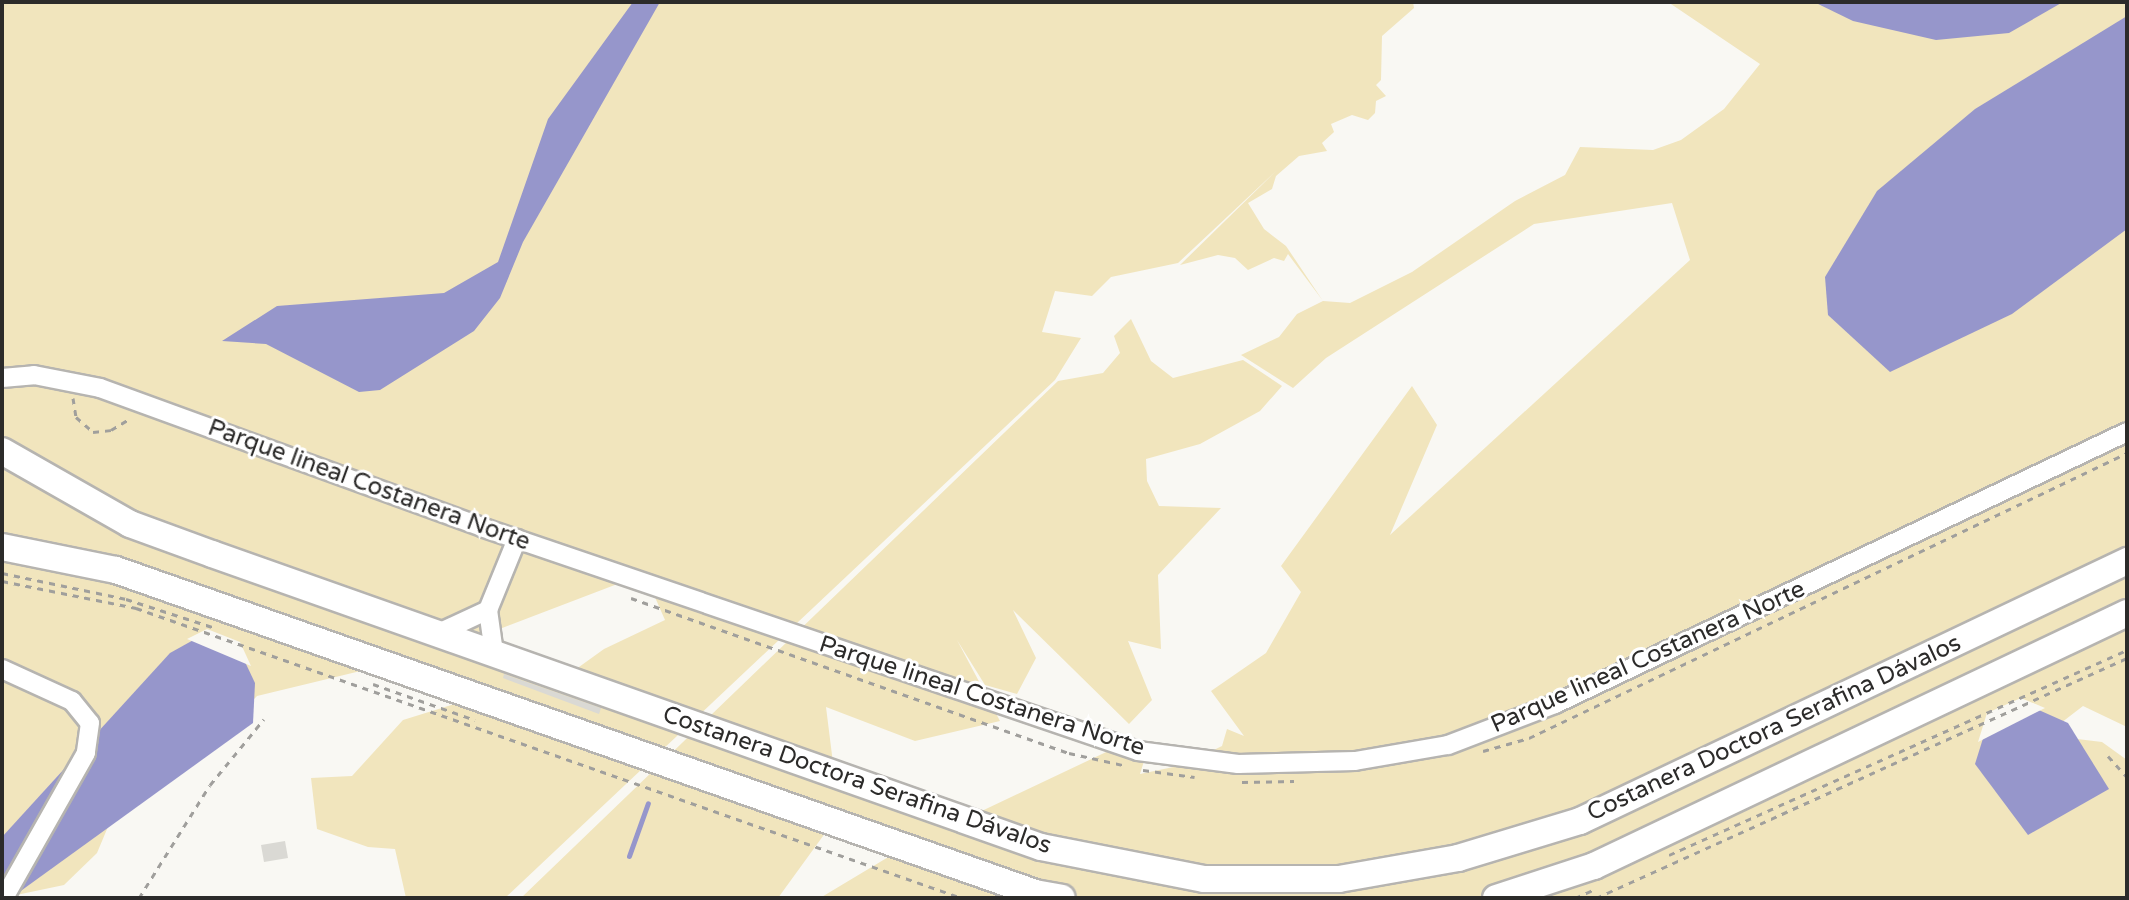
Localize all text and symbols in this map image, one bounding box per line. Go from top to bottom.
street label: Parque lineal Costanera Norte [204,413,534,557]
street label: Parque lineal Costanera Norte [1487,575,1809,739]
street label: Costanera Doctora Serafina Dávalos [1583,628,1965,828]
street label: Parque lineal Costanera Norte [816,630,1148,762]
street label: Costanera Doctora Serafina Dávalos [659,700,1055,860]

